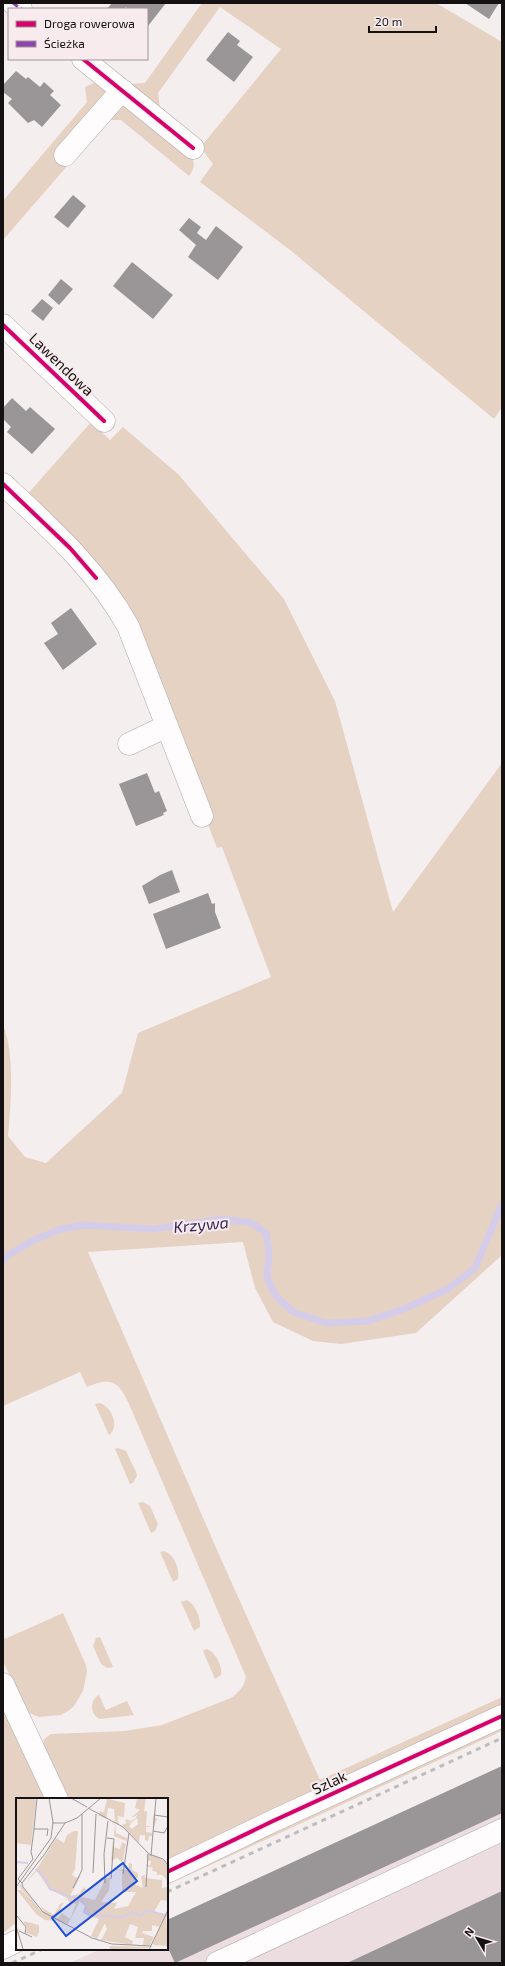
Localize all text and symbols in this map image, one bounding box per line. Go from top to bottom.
legend [8,8,148,60]
scale bar [369,8,436,34]
text: 20 m [375,14,402,28]
text: Droga rowerowa [44,16,135,30]
text: Ścieżka [44,36,85,50]
street label: Lawendowa [26,329,98,399]
water label: Krzywa [173,1212,229,1237]
street label: Szlak [309,1766,350,1798]
inset map [16,1798,168,1950]
north arrow [457,1918,497,1958]
text: N [461,1924,476,1939]

